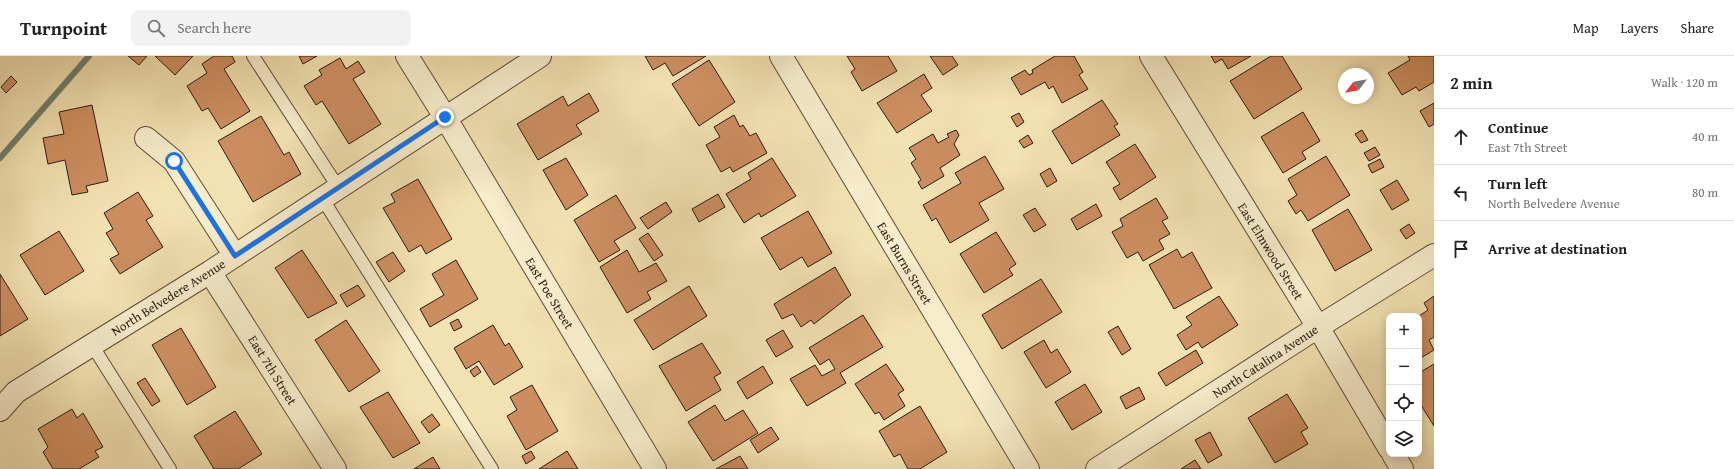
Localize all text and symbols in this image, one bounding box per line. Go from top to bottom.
search box [131,10,411,46]
text: Turnpoint [20,14,107,42]
icon: search [145,17,167,39]
text: Search here [177,17,251,38]
text: Map [1573,18,1599,38]
text: Layers [1621,18,1659,38]
text: Share [1681,18,1714,38]
north arrow [1338,68,1374,104]
text: 2 min [1450,70,1492,95]
text: Walk · 120 m [1651,73,1718,92]
route end [436,108,454,126]
text: Continue [1488,117,1549,138]
icon: ahead [1450,126,1472,148]
text: 40 m [1692,127,1718,146]
text: East 7th Street [1488,138,1567,157]
route start [165,152,183,170]
text: Turn left [1488,173,1547,194]
icon: left [1450,182,1472,204]
text: 80 m [1692,183,1718,202]
text: North Belvedere Avenue [1488,194,1620,213]
street label: East Elmwood Street [1233,199,1308,304]
street label: East Burns Street [872,218,937,308]
icon: arrive [1450,238,1472,260]
text: Arrive at destination [1488,238,1627,259]
street label: North Belvedere Avenue [107,254,229,340]
street label: East Poe Street [521,254,579,333]
map controls [1386,313,1422,457]
button: + [1386,313,1422,349]
street label: North Catalina Avenue [1209,320,1322,403]
street label: East 7th Street [244,332,302,409]
button: − [1386,349,1422,385]
button: locate [1386,385,1422,421]
button: layers [1386,421,1422,457]

